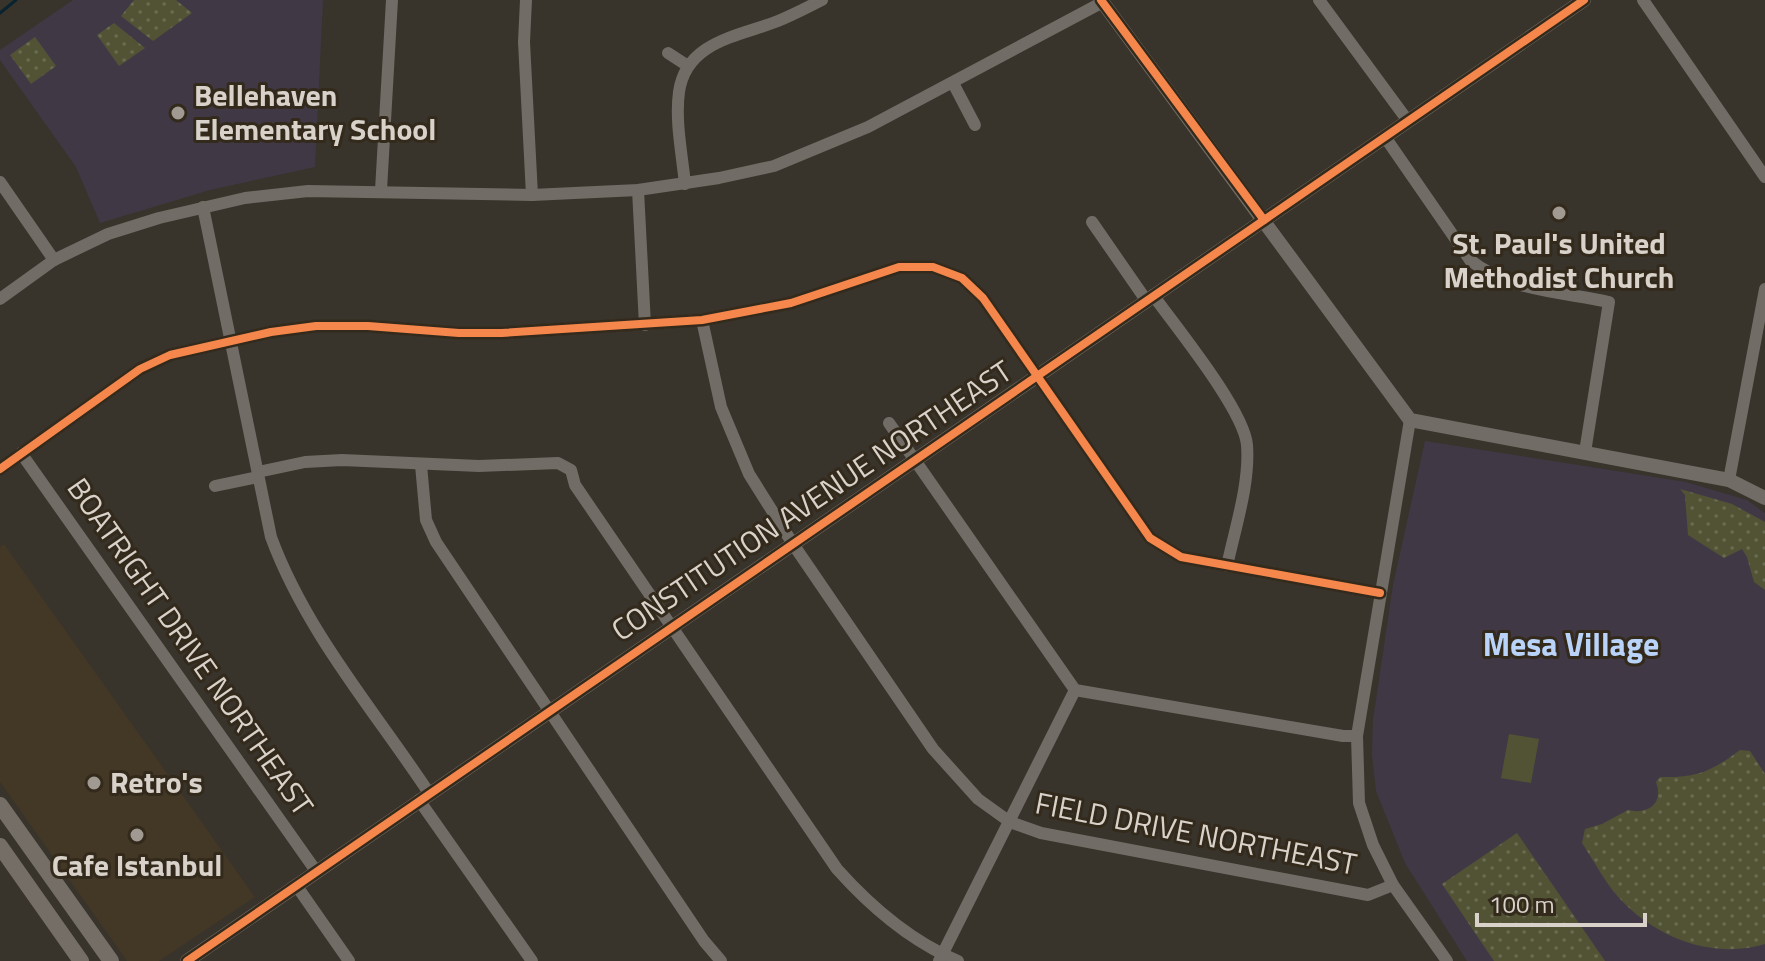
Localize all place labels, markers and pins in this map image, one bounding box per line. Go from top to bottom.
place label: Bellehaven Elementary School [194,72,436,152]
marker: Bellehaven Elementary School [169,104,187,122]
marker: St. Paul's United Methodist Church [1550,204,1568,222]
place label: St. Paul's United Methodist Church [1444,220,1674,300]
place label: Retro's [110,759,203,805]
marker: Retro's [85,774,103,792]
marker: Cafe Istanbul [128,826,146,844]
place label: Cafe Istanbul [52,842,222,888]

